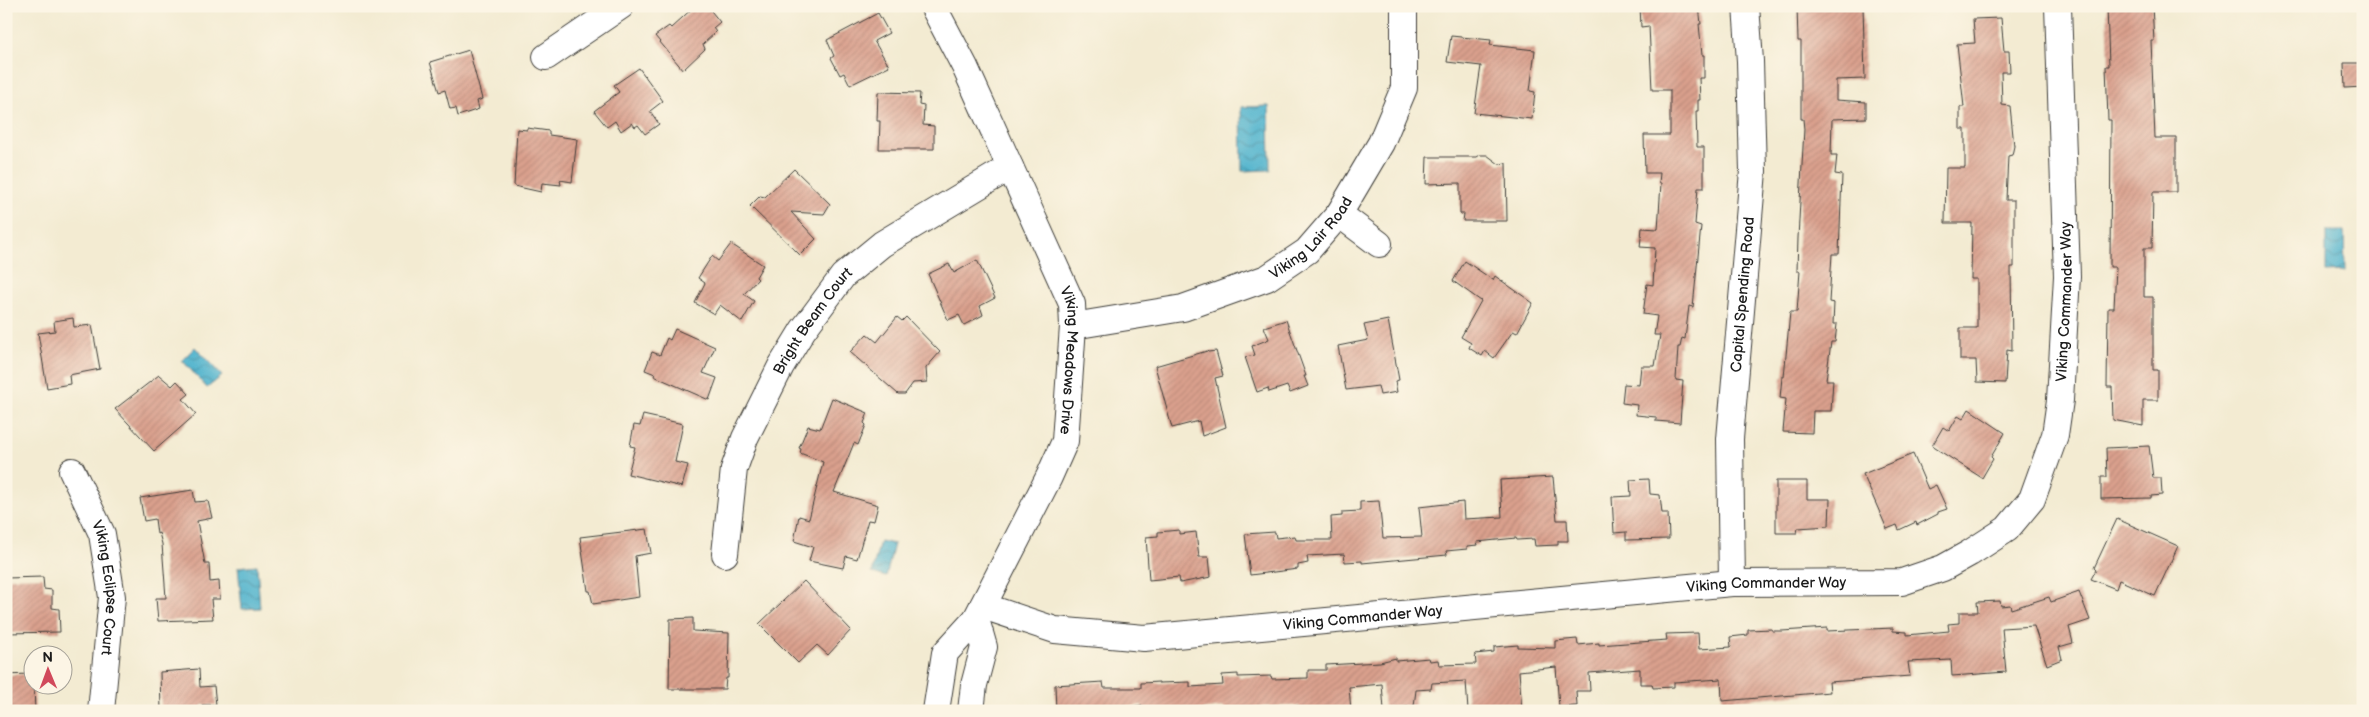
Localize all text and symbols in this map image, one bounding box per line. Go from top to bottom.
street label: Viking Lair Road [1266,193,1357,284]
street label: Capital Spending Road [1727,216,1759,373]
street label: Viking Commander Way [2052,221,2077,382]
street label: Bright Beam Court [769,263,857,378]
street label: Viking Meadows Drive [1055,283,1082,435]
street label: Viking Eclipse Court [87,518,121,657]
street label: Viking Commander Way [1685,573,1847,597]
street label: Viking Commander Way [1282,601,1444,635]
north arrow [22,644,72,694]
text: N [42,649,53,666]

